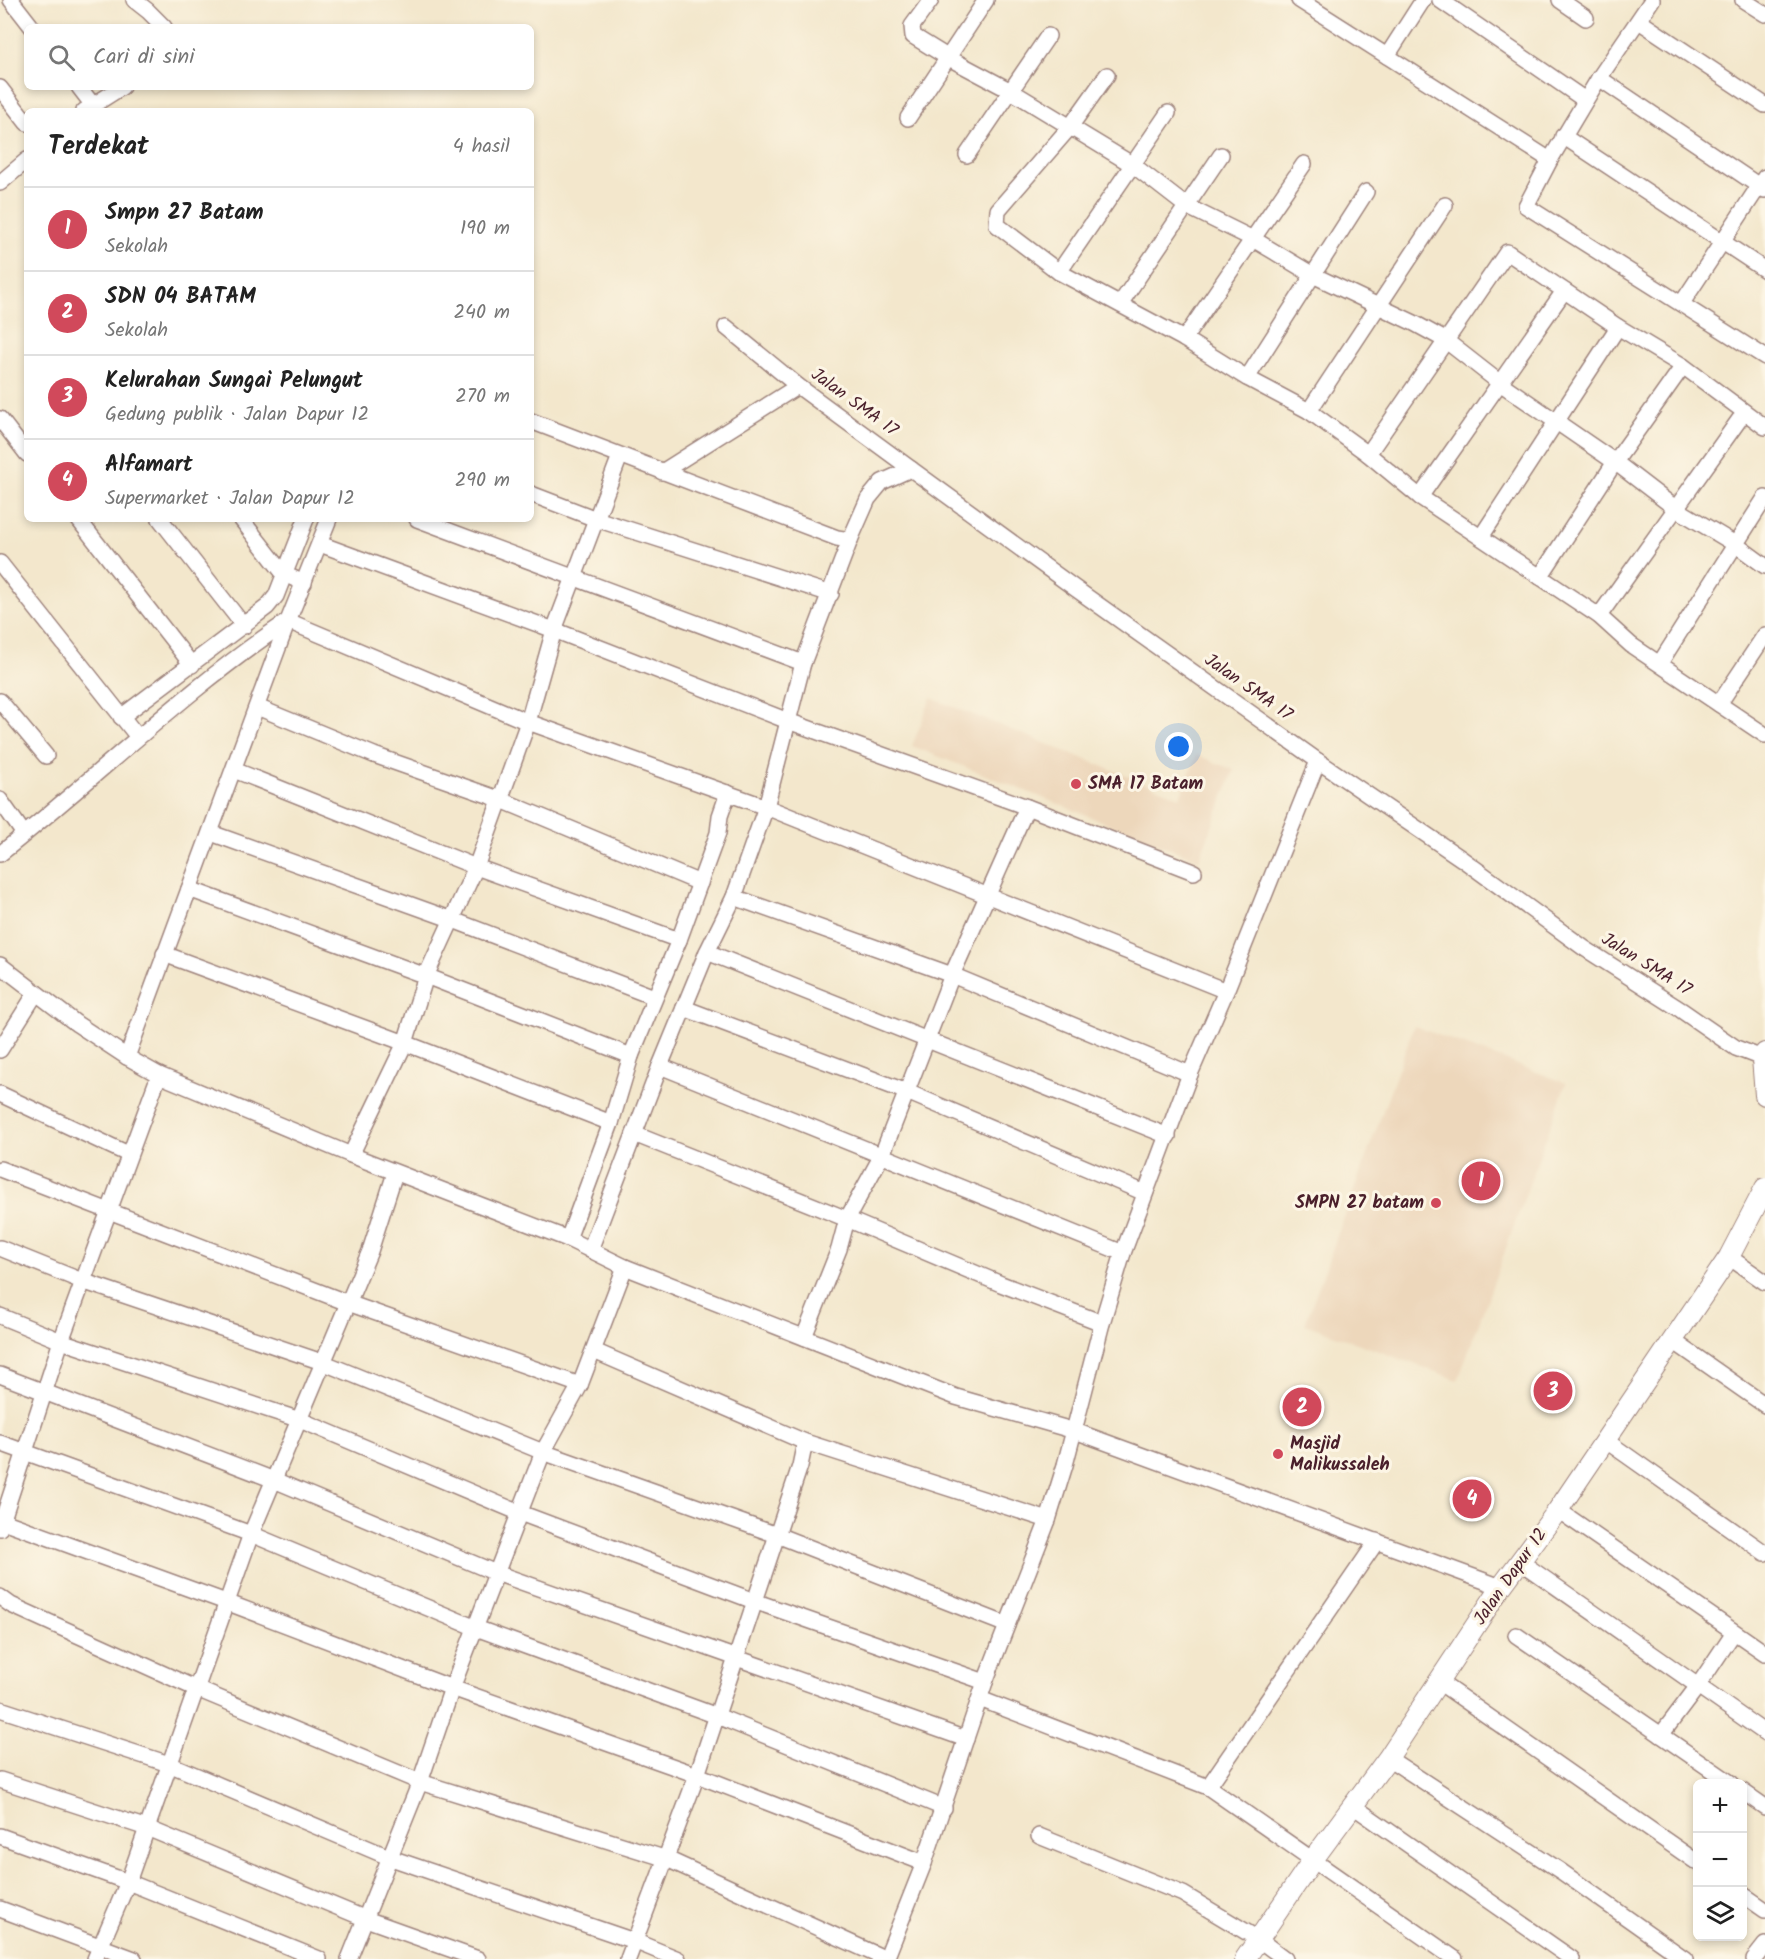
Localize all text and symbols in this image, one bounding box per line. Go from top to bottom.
search box [24,24,534,90]
text: Cari di sini [93,40,194,75]
icon: search [45,41,78,74]
text: Terdekat [48,126,149,168]
text: 4 hasil [453,131,510,163]
text: Smpn 27 Batam [105,196,263,231]
text: 1 [64,213,71,245]
text: 190 m [460,213,510,245]
text: Sekolah [105,231,168,263]
text: SDN 04 BATAM [105,280,256,315]
text: 2 [62,297,73,329]
text: 240 m [453,297,510,329]
text: Sekolah [105,315,168,347]
street label: Jalan SMA 17 [804,361,905,445]
text: Kelurahan Sungai Pelungut [105,364,363,399]
text: 3 [62,381,73,413]
text: 270 m [455,381,510,413]
text: Gedung publik · Jalan Dapur 12 [105,399,369,431]
text: Alfamart [105,448,193,483]
text: 4 [62,465,73,497]
text: 290 m [455,465,510,497]
text: Supermarket · Jalan Dapur 12 [105,483,355,515]
street label: Jalan SMA 17 [1198,647,1299,730]
your location [1164,732,1193,761]
place label: SMA 17 Batam [1088,770,1203,799]
marker: SMA 17 Batam [1069,777,1083,791]
street label: Jalan SMA 17 [1595,926,1698,1005]
pin: 1 [1462,1158,1500,1204]
place label: SMPN 27 batam [1295,1189,1424,1218]
marker: SMPN 27 batam [1429,1196,1443,1210]
pin: 3 [1534,1368,1572,1414]
pin: 2 [1282,1384,1322,1430]
place label: Masjid Malikussaleh [1290,1430,1390,1480]
marker: Masjid Malikussaleh [1271,1447,1285,1461]
pin: 4 [1452,1476,1492,1522]
street label: Jalan Dapur 12 [1467,1522,1555,1632]
map controls [1693,1779,1747,1941]
button: + [1693,1779,1747,1833]
button: − [1693,1833,1747,1887]
button: layers [1693,1887,1747,1941]

